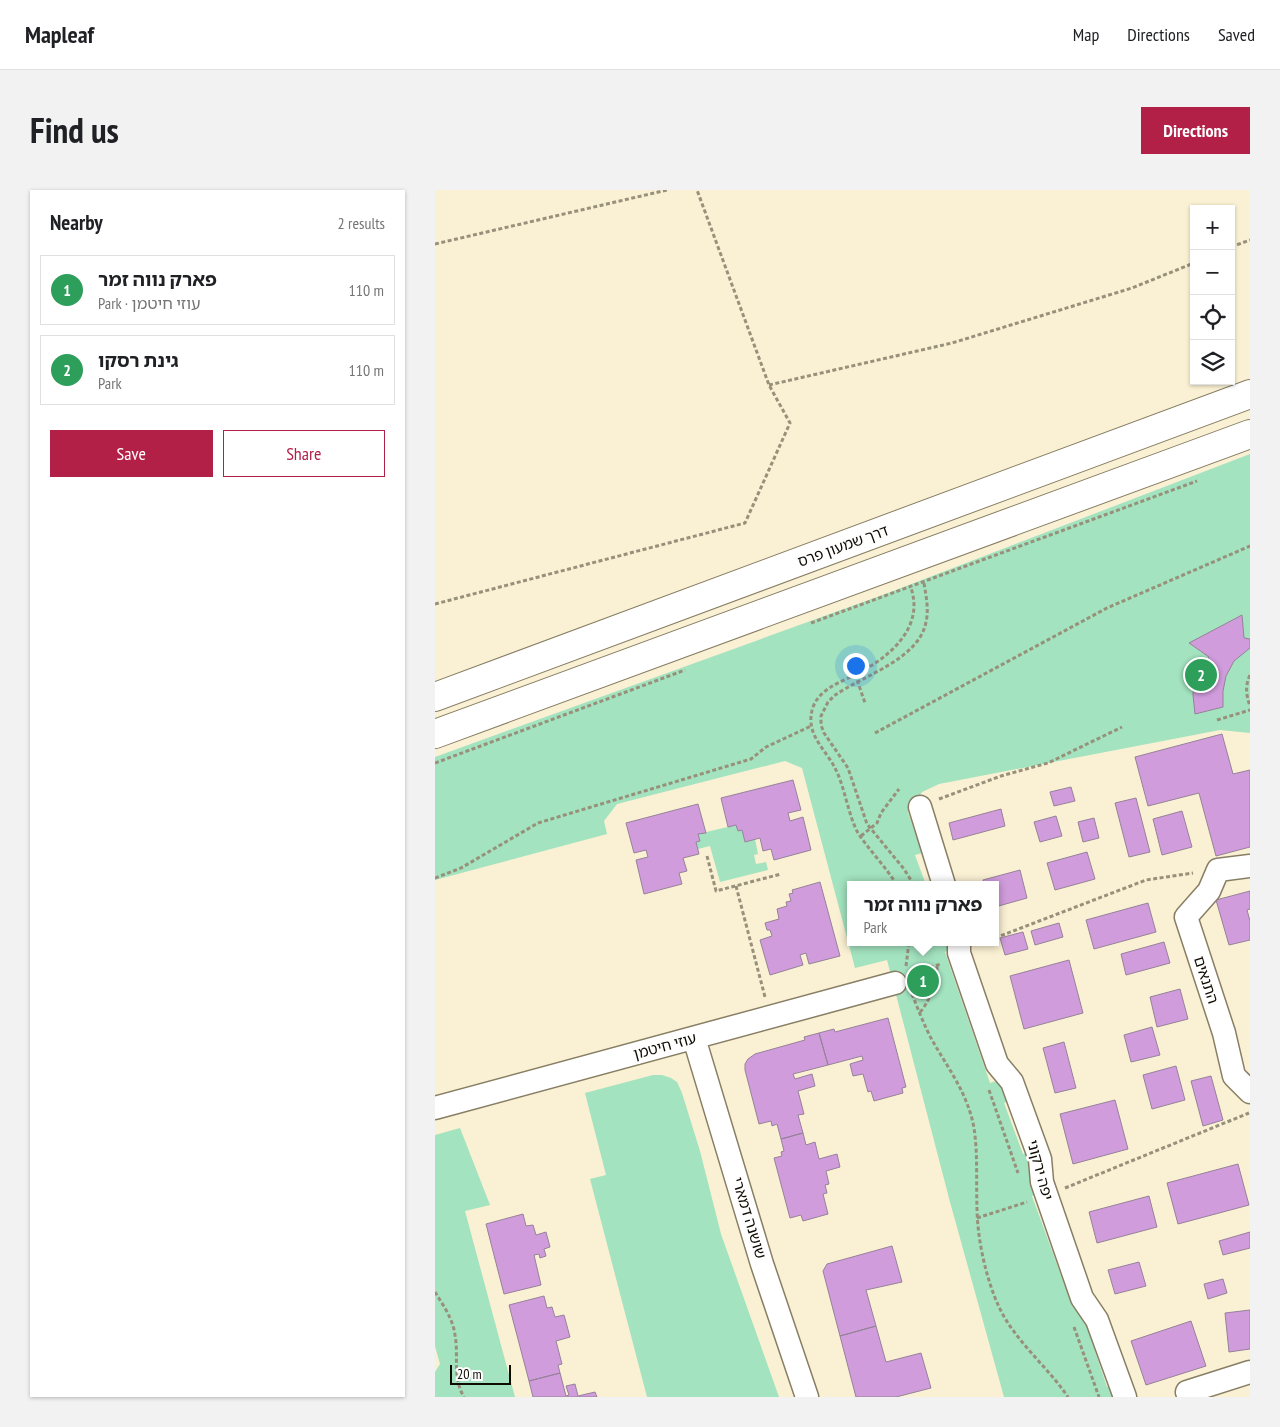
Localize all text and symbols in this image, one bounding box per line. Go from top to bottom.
text: Mapleaf [25,19,94,50]
text: Map [1073,23,1099,46]
text: Directions [1127,23,1190,46]
text: Saved [1218,23,1255,46]
text: Find us [30,107,119,153]
button: Directions [1141,107,1250,154]
map controls [1190,205,1235,385]
button: + [1190,205,1235,250]
text: Nearby [50,209,103,236]
text: 2 results [338,213,385,233]
button: − [1190,250,1235,295]
text: פארק נווה זמר [98,267,217,291]
text: 1 [63,280,71,300]
text: 110 m [349,280,384,300]
text: Park · עוזי חיטמן [98,293,200,313]
button: locate [1190,295,1235,340]
button: layers [1190,340,1235,385]
text: גינת רסקו [98,348,179,372]
text: 2 [63,360,71,380]
text: 110 m [349,360,384,380]
text: Park [98,373,122,393]
button: Save [50,430,213,477]
button: Share [223,430,385,477]
street label: דרך שמעון פרס [795,520,891,571]
your location [843,653,869,679]
pin: 2 [1185,656,1217,694]
popup [847,881,999,946]
text: פארק נווה זמר [864,892,983,916]
text: Park [864,917,887,937]
street label: התנאים [1190,954,1223,1006]
pin: 1 [907,962,939,1000]
street label: עוזי חיטמן [631,1028,699,1063]
street label: יפה ירקוני [1023,1138,1058,1202]
street label: שושנה דמארי [728,1175,771,1261]
scale bar [450,1362,511,1385]
text: 20 m [457,1365,482,1383]

